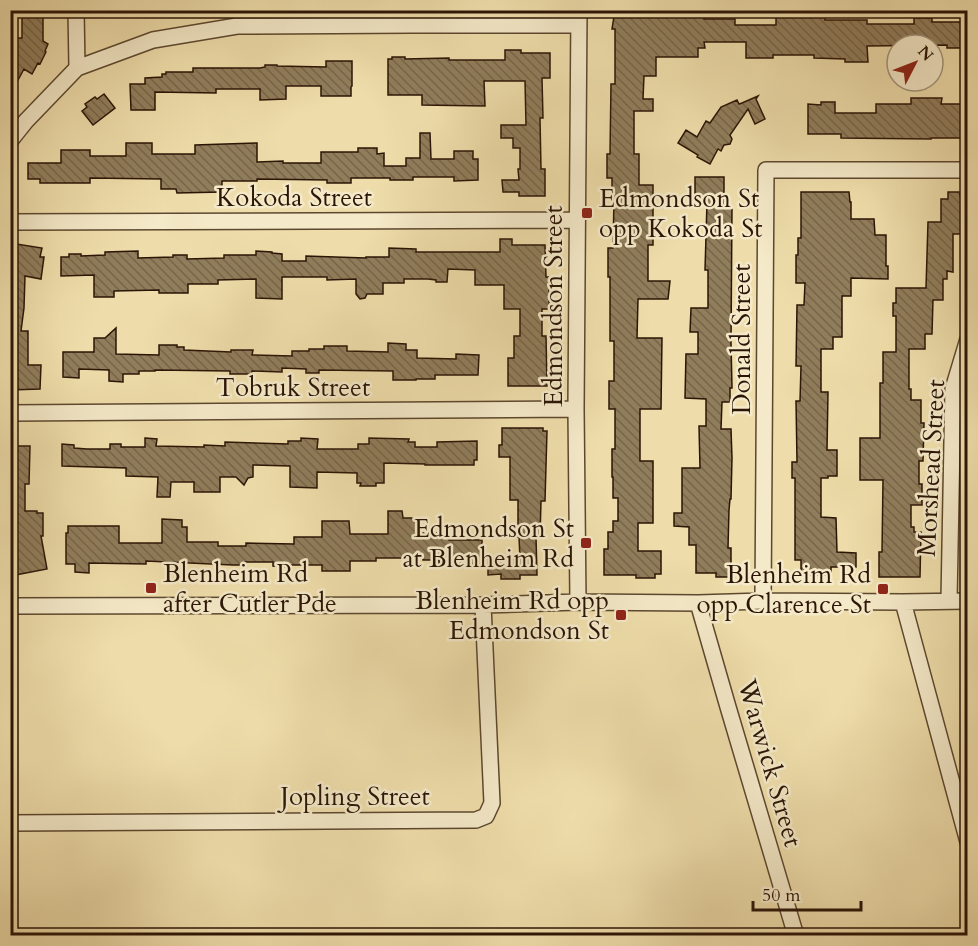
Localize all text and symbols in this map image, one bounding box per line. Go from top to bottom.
north arrow [885,33,945,93]
text: N [913,41,938,66]
street label: Kokoda Street [216,180,372,215]
place label: Edmondson St opp Kokoda St [599,181,762,246]
street label: Edmondson Street [536,205,571,407]
marker: Edmondson St opp Kokoda St [580,206,594,220]
street label: Donald Street [724,263,759,415]
street label: Tobruk Street [216,370,370,405]
street label: Morshead Street [909,379,953,557]
place label: Edmondson St at Blenheim Rd [402,511,574,576]
marker: Edmondson St at Blenheim Rd [579,536,593,550]
place label: Blenheim Rd after Cutler Pde [163,556,337,621]
place label: Blenheim Rd opp Clarence St [697,557,871,622]
marker: Blenheim Rd after Cutler Pde [144,581,158,595]
marker: Blenheim Rd opp Clarence St [876,582,890,596]
place label: Blenheim Rd opp Edmondson St [415,583,609,648]
marker: Blenheim Rd opp Edmondson St [614,608,628,622]
street label: Warwick Street [729,674,811,851]
street label: Jopling Street [276,779,430,814]
scale bar [753,874,861,912]
text: 50 m [762,883,801,908]

